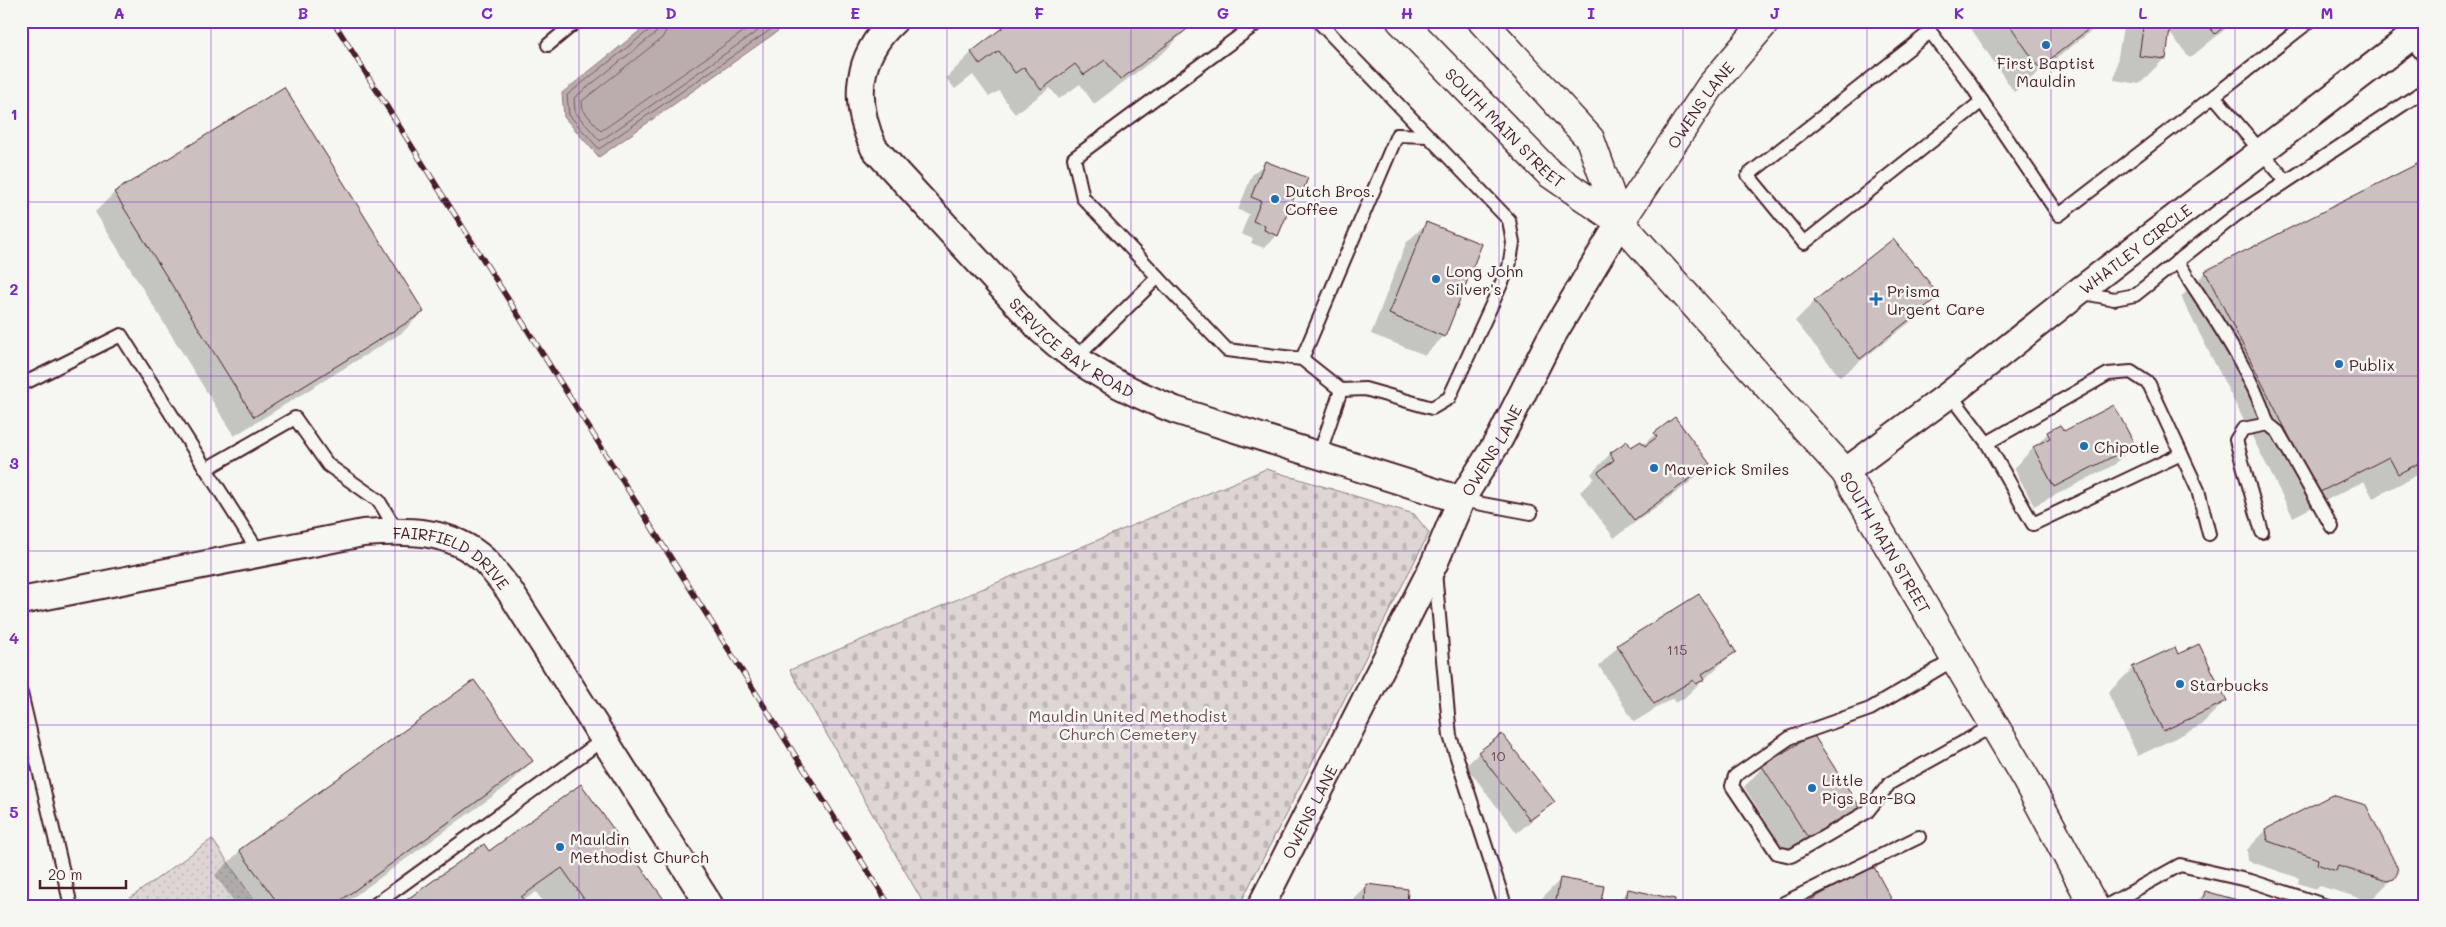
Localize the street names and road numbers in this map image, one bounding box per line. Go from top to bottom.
street label: OWENS LANE [1662,57,1738,152]
street label: SOUTH MAIN STREET [1441,63,1569,192]
street label: WHATLEY CIRCLE [2074,199,2195,298]
street label: SERVICE BAY ROAD [1005,292,1138,401]
street label: OWENS LANE [1456,401,1526,500]
street label: SOUTH MAIN STREET [1836,467,1936,617]
street label: FAIRFIELD DRIVE [393,521,515,593]
street label: OWENS LANE [1276,761,1341,862]

